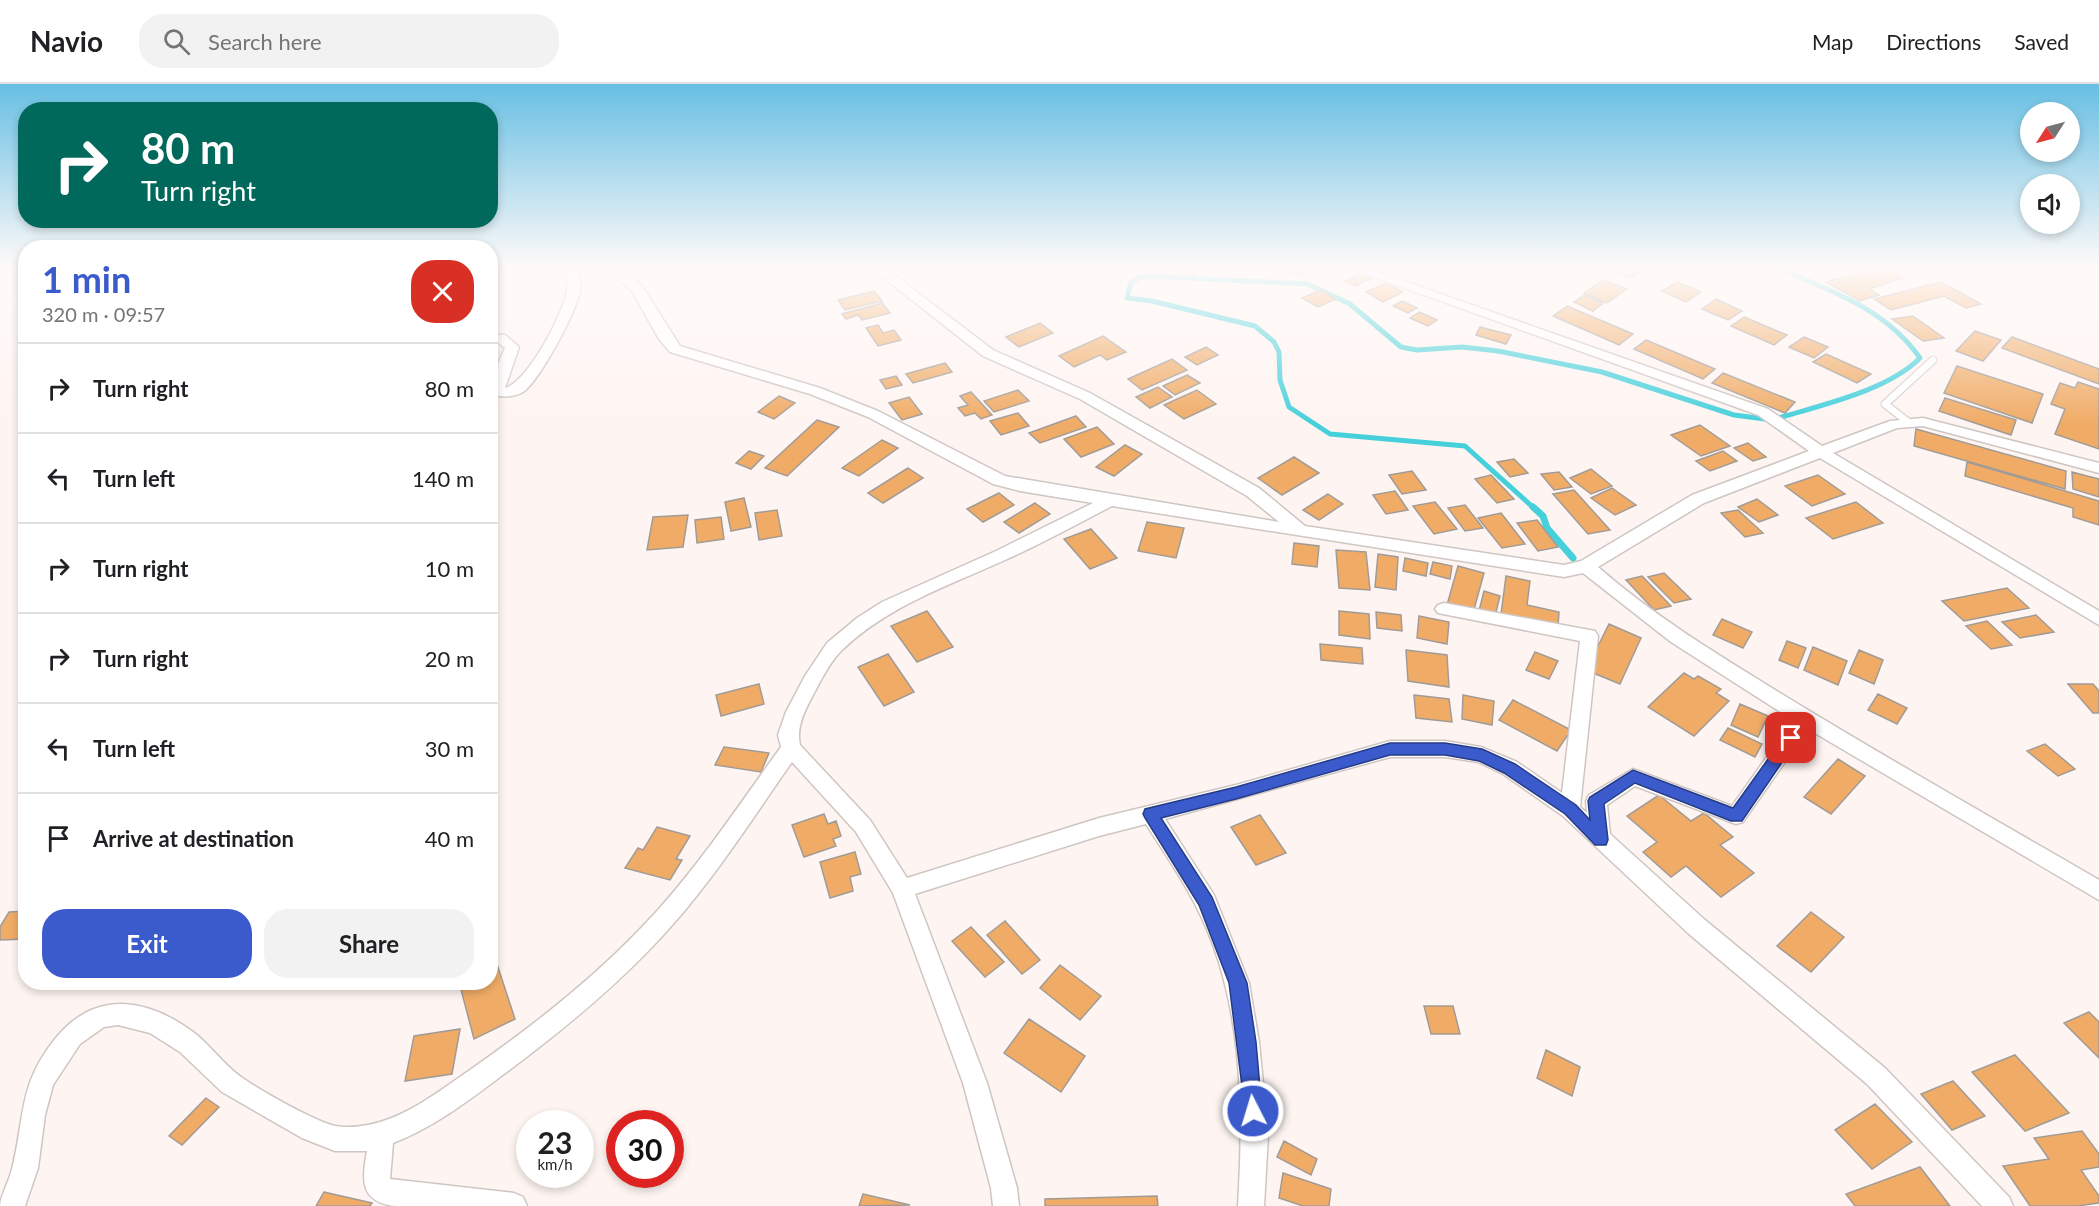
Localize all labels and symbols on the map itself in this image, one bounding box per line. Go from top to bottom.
north arrow [2020,102,2080,162]
pin [1765,712,1816,763]
position arrow [1221,1079,1285,1143]
speed limit sign: 30 [606,1110,684,1188]

